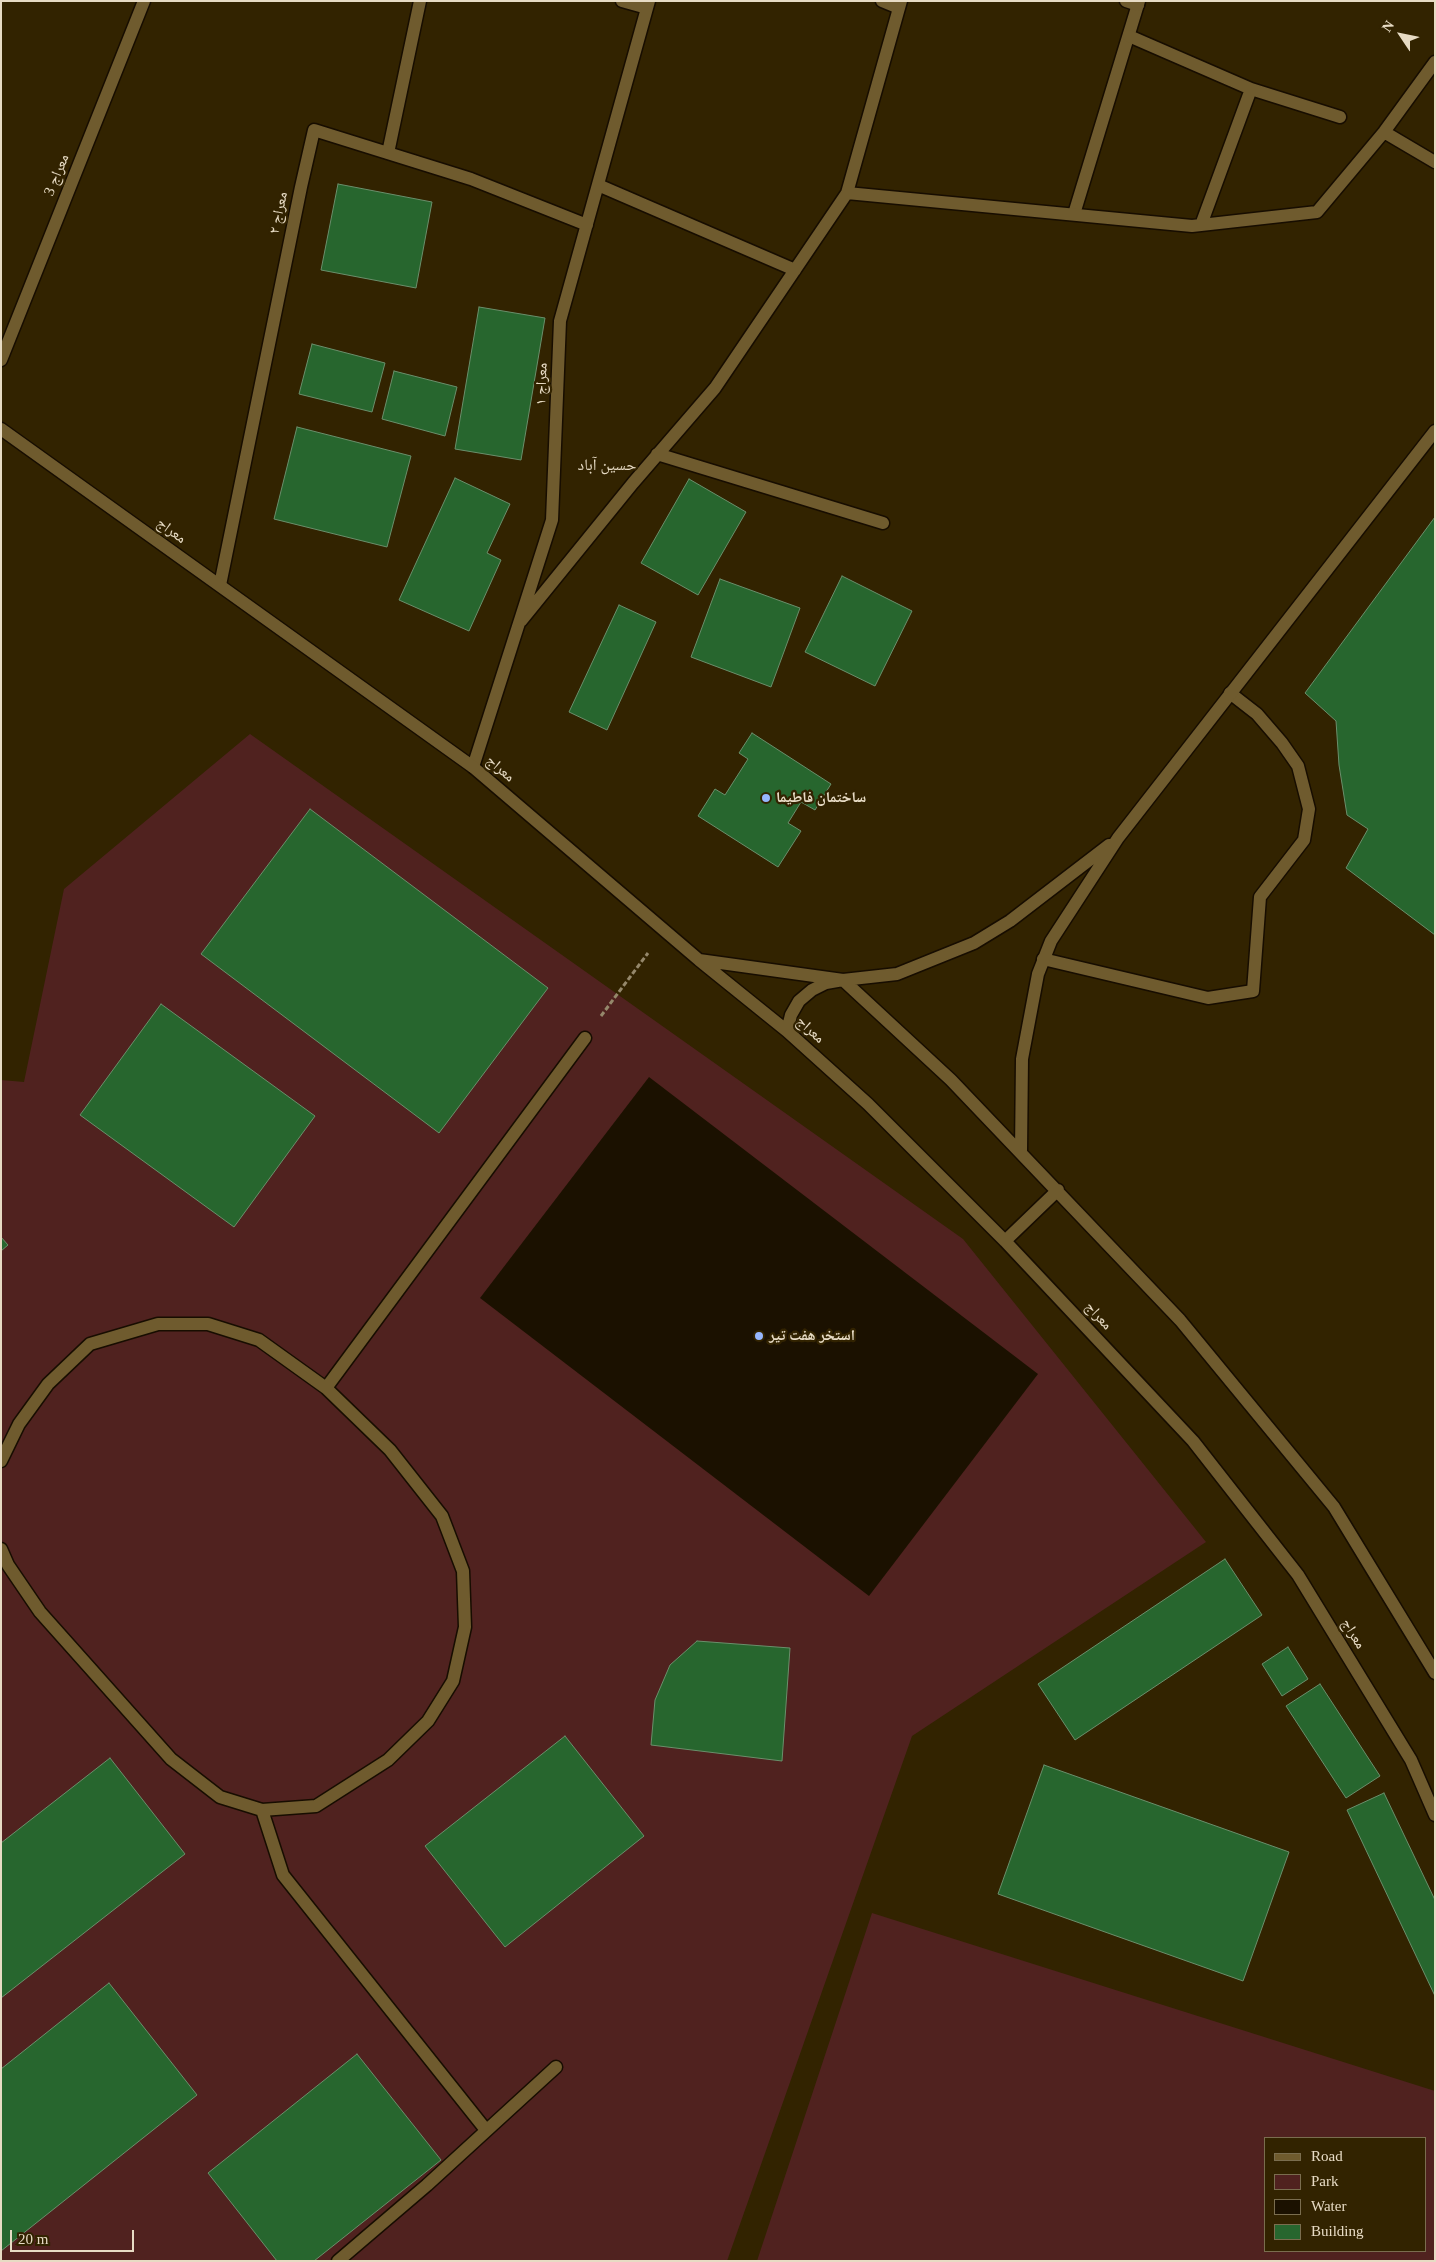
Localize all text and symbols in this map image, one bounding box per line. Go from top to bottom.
north arrow [1376,10,1426,60]
text: N [1379,18,1397,35]
street label: معراج 3 [41,151,73,199]
street label: معراج ۲ [266,190,292,236]
street label: معراج ۱ [532,362,552,406]
district label: حسین آباد [578,456,636,476]
street label: معراج [153,514,189,548]
street label: معراج [482,752,518,786]
place label: ساختمان فاطیما [776,789,866,807]
marker: ساختمان فاطیما [760,792,772,804]
street label: معراج [792,1013,828,1047]
street label: معراج [1080,1298,1116,1334]
place label: استخر هفت تیر [769,1327,855,1345]
marker: استخر هفت تیر [753,1330,765,1342]
street label: معراج [1337,1616,1369,1652]
legend [1264,2137,1426,2252]
text: Road [1311,2148,1343,2164]
text: Park [1311,2173,1339,2189]
text: Water [1311,2198,1346,2214]
scale bar [12,2220,136,2252]
text: Building [1311,2223,1364,2239]
text: 20 m [18,2231,48,2247]

